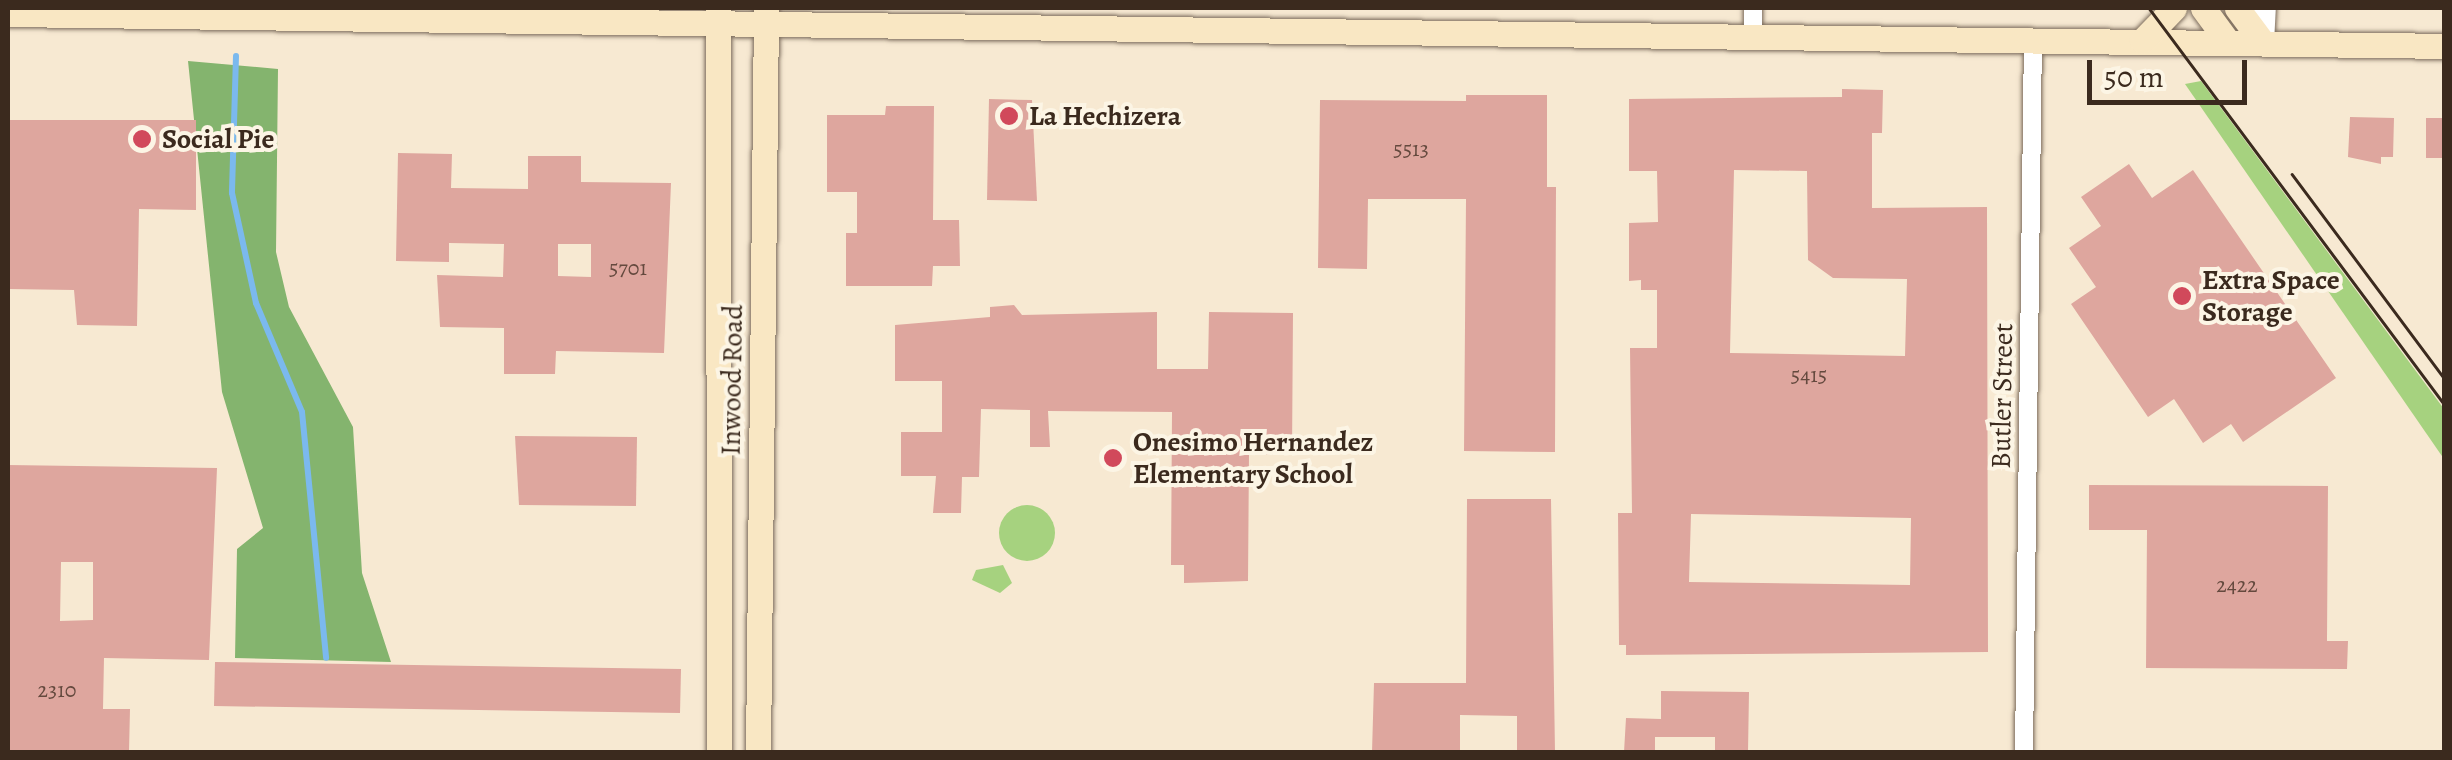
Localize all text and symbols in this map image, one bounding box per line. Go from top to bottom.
scale bar [2092,40,2252,102]
text: 50 m [2104,57,2164,97]
place label: La Hechizera [1029,99,1181,133]
marker: La Hechizera [998,105,1020,127]
place label: Social Pie [162,122,274,156]
marker: Social Pie [131,128,153,150]
house number: 5513 [1393,137,1429,163]
house number: 5701 [609,256,647,282]
place label: Extra Space Storage [2202,263,2340,329]
marker: Extra Space Storage [2171,285,2193,307]
street label: Inwood Road [714,304,750,456]
street label: Butler Street [1984,323,2020,469]
house number: 5415 [1791,363,1827,389]
place label: Onesimo Hernandez Elementary School [1133,425,1373,491]
marker: Onesimo Hernandez Elementary School [1102,447,1124,469]
house number: 2422 [2216,573,2258,599]
house number: 2310 [38,678,76,704]

